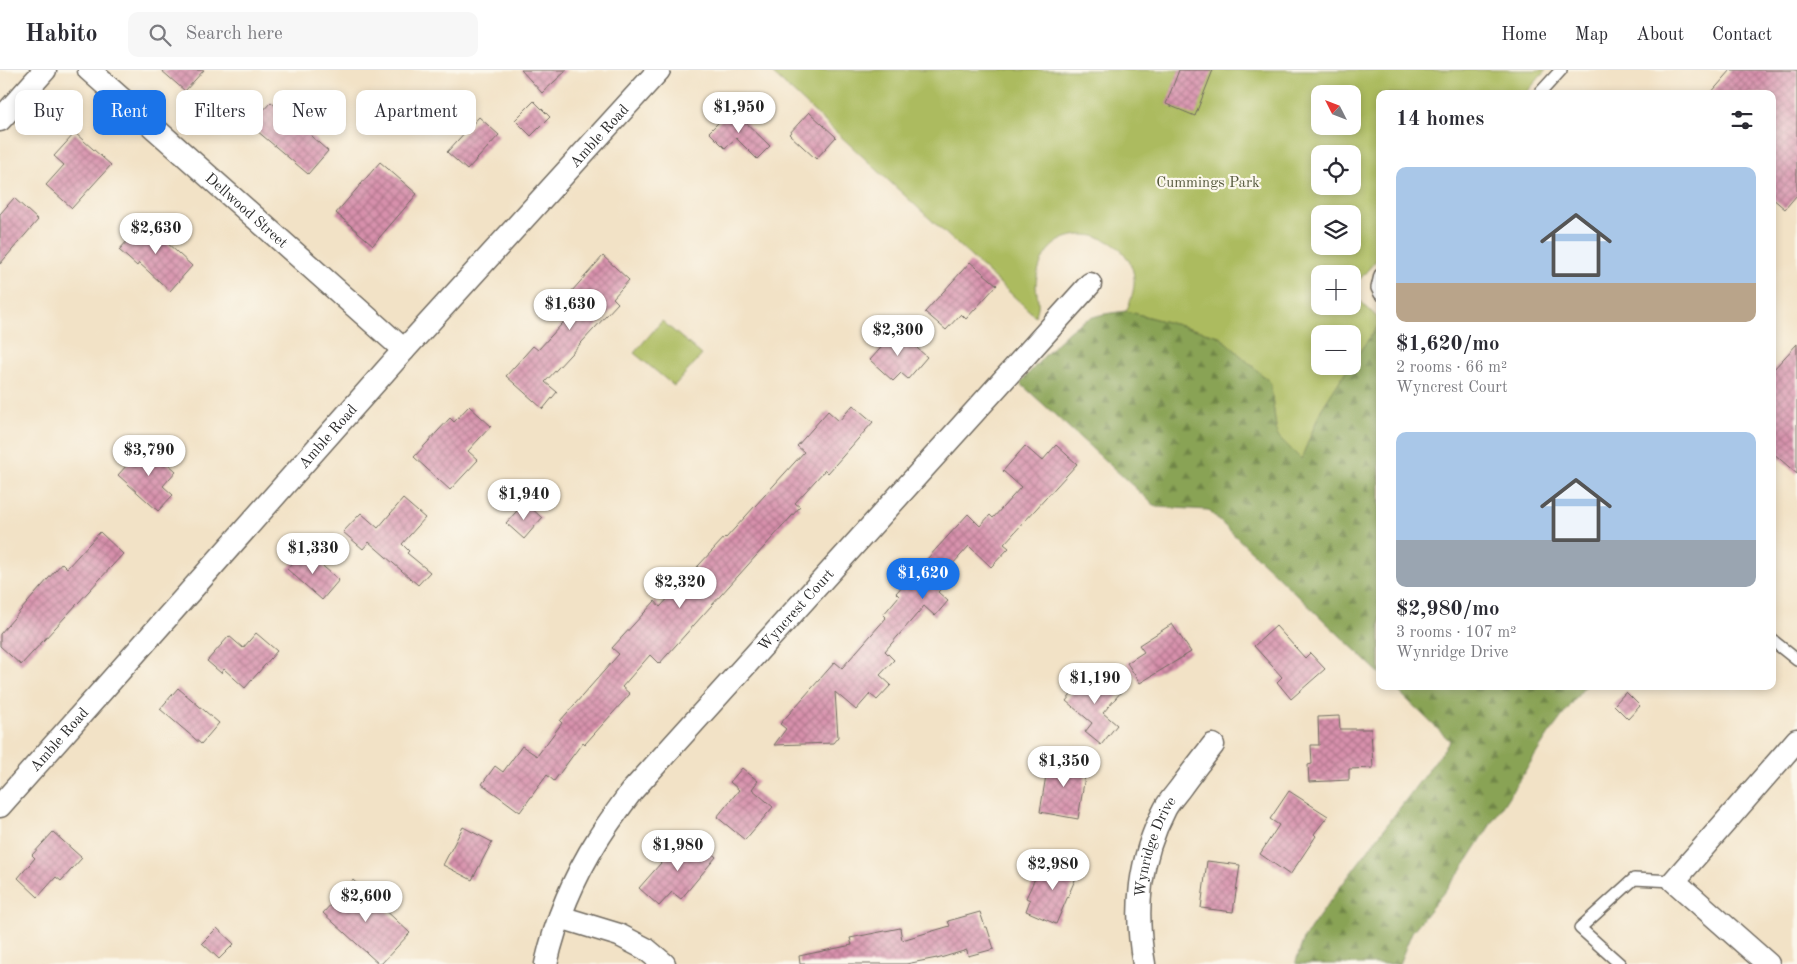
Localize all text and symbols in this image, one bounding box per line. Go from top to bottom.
search box [128,12,478,57]
icon: search [146,21,174,49]
text: Habito [25,23,98,47]
text: Search here [186,25,283,44]
text: Home [1501,26,1547,44]
text: Map [1575,26,1608,44]
text: About [1636,26,1684,44]
text: Contact [1712,26,1772,44]
north arrow [1311,85,1361,135]
map controls [1311,85,1361,375]
chip: Buy [15,90,83,135]
chip: Rent [93,90,166,135]
chip: Filters [176,90,263,135]
chip: New [273,90,346,135]
chip: Apartment [356,90,476,135]
pin: $1,950 [698,92,780,134]
text: $1,950 [714,100,764,116]
street label: Amble Road [568,102,633,171]
icon: filters [1728,106,1756,134]
text: 14 homes [1396,109,1484,130]
button: locate [1311,145,1361,195]
street label: Dellwood Street [202,171,290,252]
park label: Cummings Park [1156,176,1260,191]
icon: home [1531,200,1621,290]
button: layers [1311,205,1361,255]
pin: $2,630 [115,212,197,255]
text: $2,630 [131,221,181,237]
button: + [1311,265,1361,315]
pin: $1,630 [529,288,611,331]
text: $1,630 [545,297,595,313]
pin: $2,300 [857,314,939,357]
text: $2,300 [873,323,923,339]
button: − [1311,325,1361,375]
text: $1,620/mo [1396,334,1500,355]
text: 2 rooms · 66 m² [1396,360,1507,376]
text: Wyncrest Court [1396,380,1508,396]
street label: Amble Road [297,402,361,472]
pin: $3,790 [108,434,190,477]
text: $3,790 [124,443,174,459]
icon: home [1531,465,1621,555]
pin: $1,940 [483,478,565,521]
text: $1,940 [499,487,549,503]
pin: $1,330 [272,532,354,575]
text: $1,330 [288,541,338,557]
pin: $1,620 [882,558,964,600]
pin: $2,320 [639,566,721,609]
text: $1,620 [898,566,948,582]
street label: Wyncrest Court [756,567,837,655]
text: $2,320 [655,575,705,591]
text: $2,980/mo [1396,599,1500,620]
text: 3 rooms · 107 m² [1396,625,1516,641]
text: Wynridge Drive [1396,645,1508,661]
pin: $1,190 [1054,662,1136,705]
text: $1,190 [1070,671,1120,687]
street label: Amble Road [28,705,92,775]
pin: $1,350 [1023,746,1105,788]
text: $1,350 [1039,754,1089,770]
street label: Wynridge Drive [1134,794,1180,898]
pin: $1,980 [637,830,719,872]
text: $1,980 [653,838,703,854]
pin: $2,980 [1012,848,1094,891]
text: $2,980 [1028,857,1078,873]
pin: $2,600 [325,880,407,923]
text: $2,600 [341,889,391,905]

